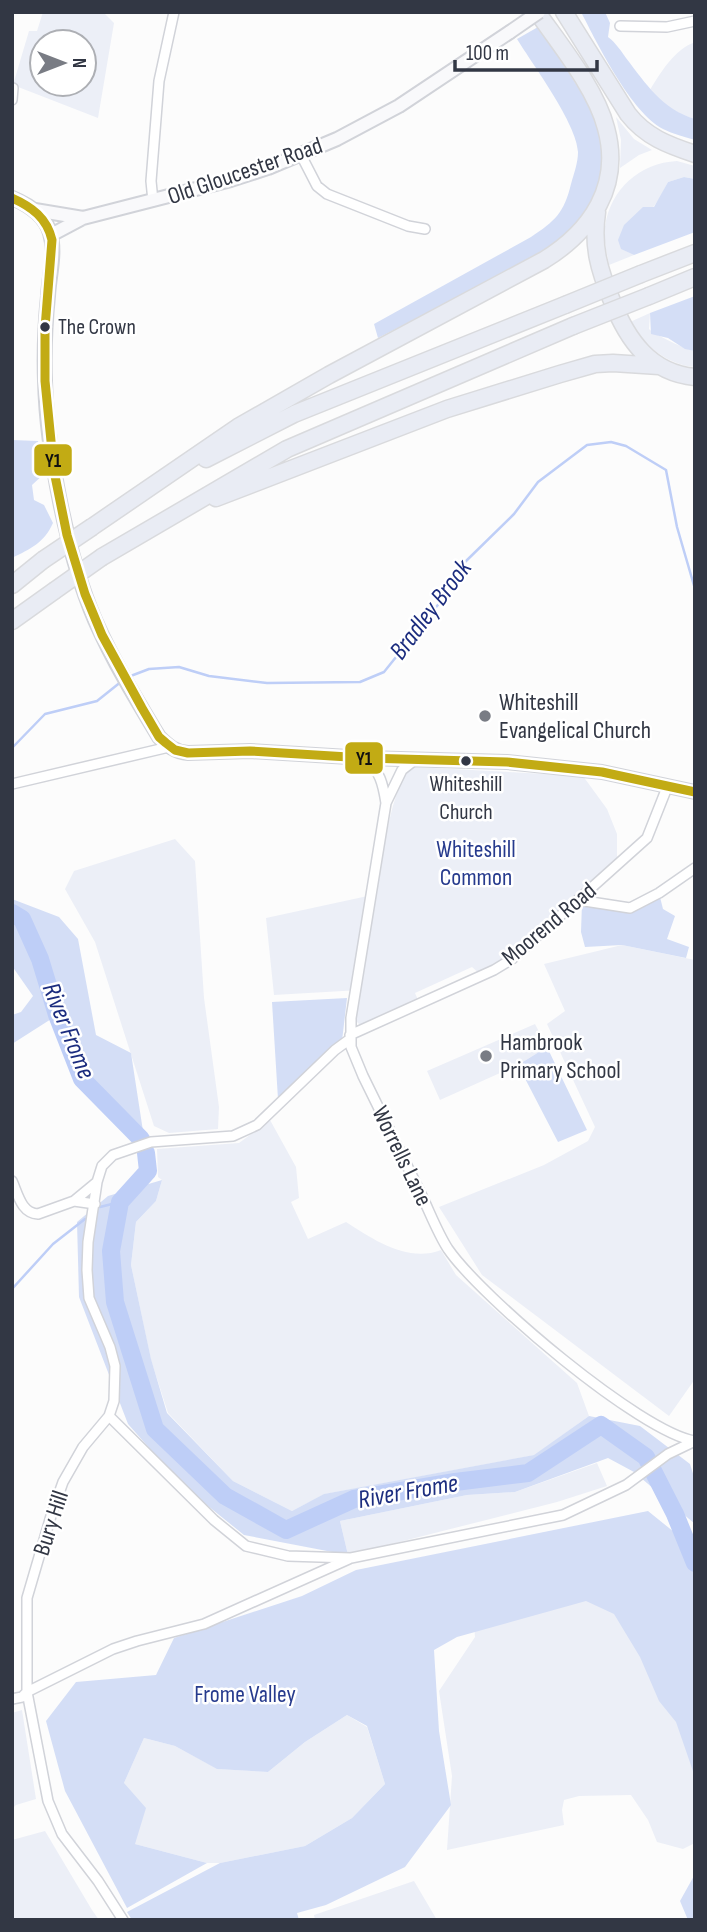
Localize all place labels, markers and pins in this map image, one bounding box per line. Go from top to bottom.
place label: The Crown [58,314,136,341]
marker: The Crown [38,320,52,334]
place label: Whiteshill Evangelical Church [499,688,651,745]
marker: Whiteshill Evangelical Church [477,708,493,724]
marker: Whiteshill Church [459,754,473,768]
place label: Whiteshill Church [430,771,502,826]
place label: Hambrook Primary School [500,1028,621,1085]
marker: Hambrook Primary School [478,1048,494,1064]

